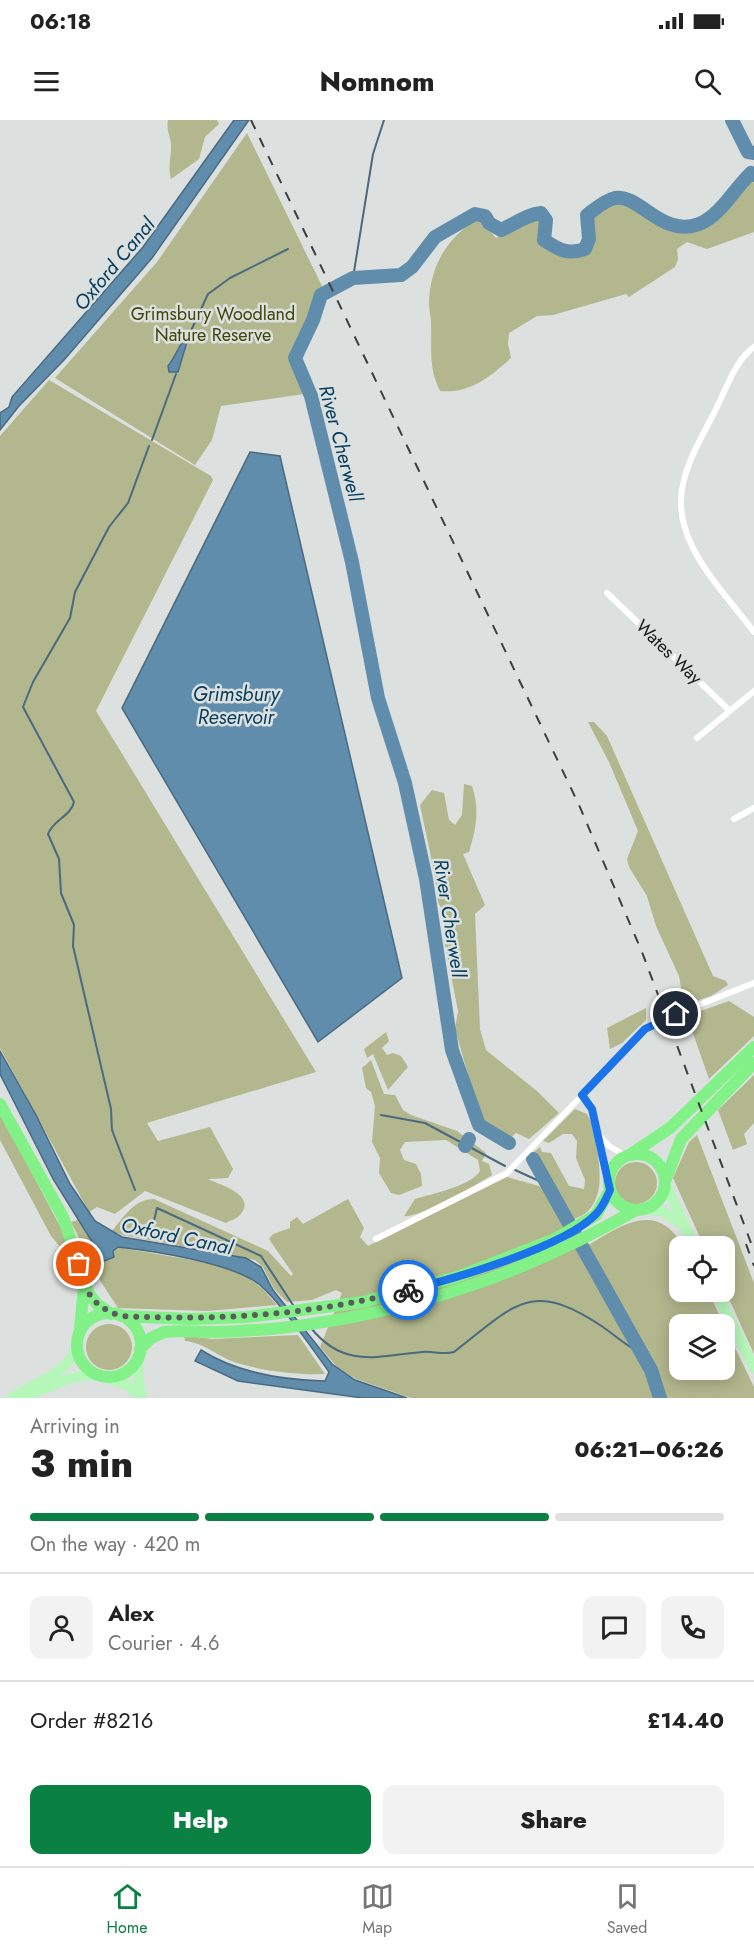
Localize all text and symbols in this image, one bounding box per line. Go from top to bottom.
text: 06:18 [30,5,91,37]
text: Nomnom [320,62,434,101]
icon: menu [30,65,63,98]
icon: search [691,65,724,98]
water label: Oxford Canal [67,210,163,317]
park label: Grimsbury Woodland Nature Reserve [131,301,295,348]
water label: River Cherwell [311,382,370,506]
street label: Wates Way [630,614,708,690]
water label: Grimsbury Reservoir [193,680,281,732]
water label: River Cherwell [426,857,473,981]
pin [650,988,701,1039]
icon: home [659,997,692,1030]
water label: Oxford Canal [118,1211,237,1263]
map controls [669,1236,735,1380]
button: locate [669,1236,735,1302]
pin [53,1238,104,1289]
icon: bag [62,1247,95,1280]
courier [378,1260,438,1320]
icon: bike [392,1274,425,1307]
button: layers [669,1314,735,1380]
text: Arriving in [30,1412,120,1441]
text: 06:21–06:26 [574,1433,724,1465]
text: 3 min [30,1435,133,1492]
text: On the way · 420 m [30,1530,200,1559]
button: person [30,1596,93,1659]
button: chat [583,1596,646,1659]
button: phone [661,1596,724,1659]
text: Alex [108,1597,154,1629]
text: Courier · 4.6 [108,1629,220,1658]
text: Order #8216 [30,1704,153,1736]
text: £14.40 [647,1704,724,1736]
button: Help [30,1785,371,1854]
button: Share [383,1785,724,1854]
tab: Home [107,1880,147,1939]
tab: Map [361,1880,394,1939]
tab: Saved [607,1880,647,1939]

